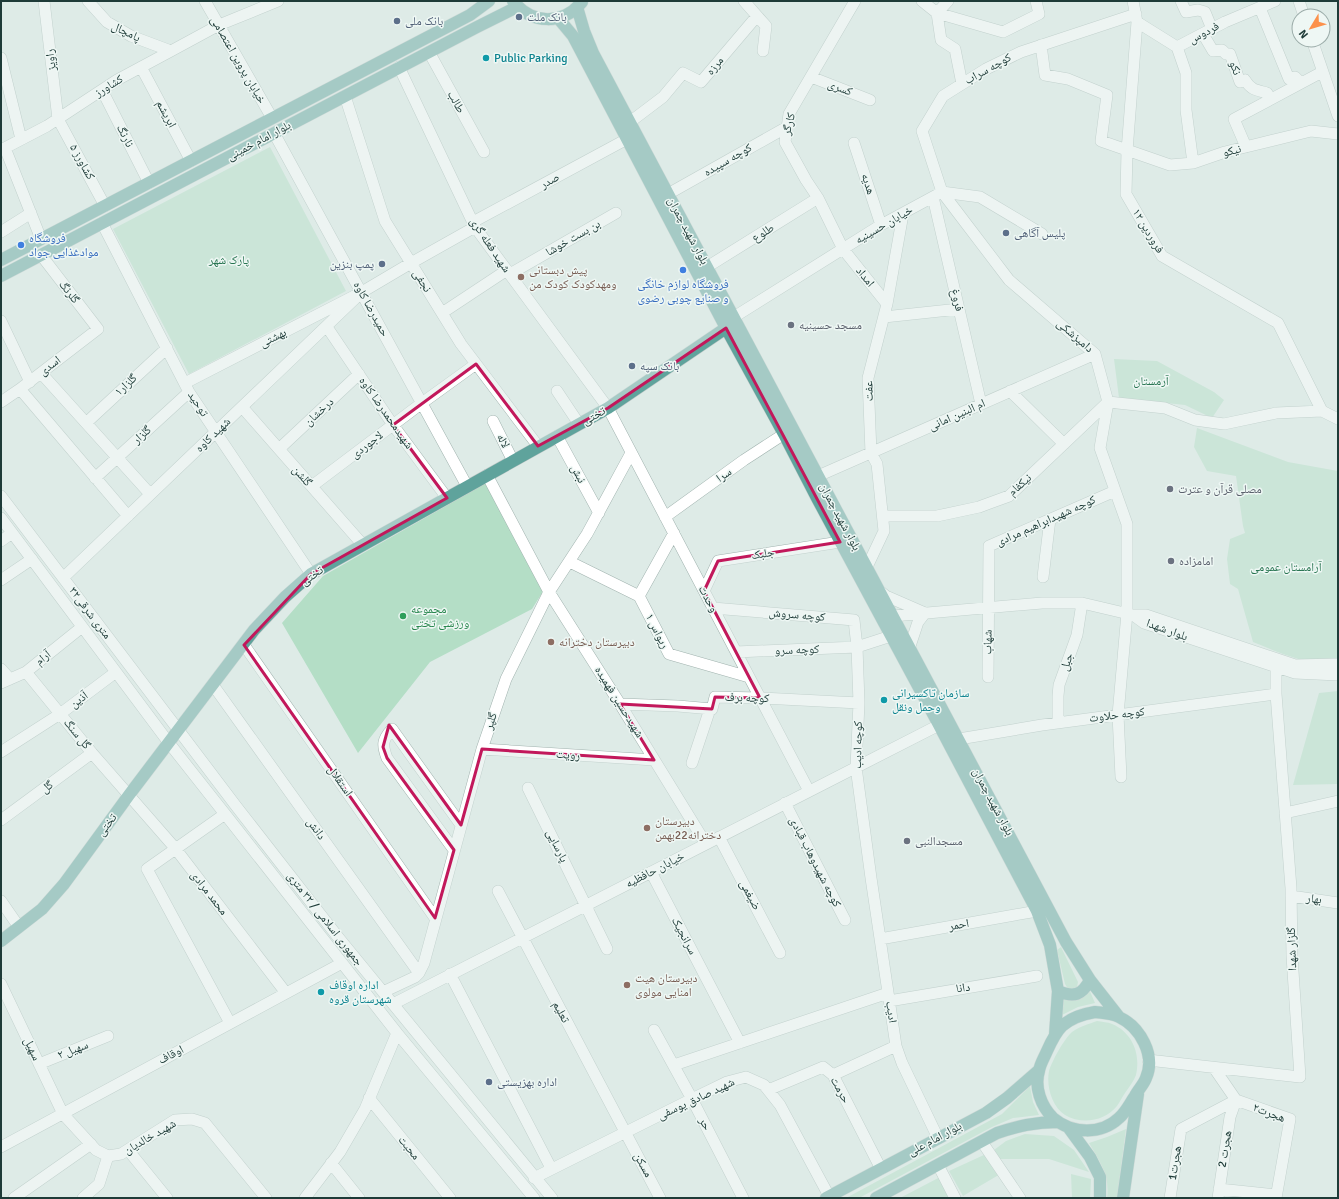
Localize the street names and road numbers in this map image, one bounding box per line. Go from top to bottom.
street label: خیابان پروین اعتصامی [207,14,269,107]
street label: پامچال [109,19,144,46]
street label: فردوس [1186,19,1222,47]
street label: راویز [42,48,60,73]
street label: کوچه سراب [962,50,1014,88]
street label: مرزه [703,54,727,78]
street label: نکو [1225,59,1245,77]
street label: کشاورز [91,71,126,101]
street label: کسری [826,76,854,100]
street label: طالب [444,88,468,116]
street label: ابریشم [152,97,180,131]
street label: کارگر [779,111,799,138]
street label: بلوار امام خمینی [224,118,294,164]
street label: نارنگ [113,122,137,150]
street label: کوچه سپیده [701,140,755,180]
street label: کشاورز ۵ [66,141,98,183]
street label: نیکو [1221,141,1243,161]
street label: صدر [537,170,562,193]
street label: هدیه [858,172,878,196]
street label: بلوار شهید چمران [664,195,712,267]
street label: خیابان حسینیه [852,202,916,248]
street label: ۱۲ فروردین [1129,206,1167,256]
street label: شهید فعله گری [466,215,514,276]
street label: بن بست خوشا [543,216,603,260]
street label: طلوع [749,220,777,246]
street label: امداد [852,264,878,290]
street label: نجفی [409,267,435,295]
street label: گلرنگ [55,277,83,307]
street label: حمیدرضا کاوه [350,279,392,340]
street label: فروغ [947,287,967,313]
street label: دامپزشکی [1053,316,1097,356]
street label: بهشتی [257,325,289,351]
street label: اسدی [36,353,64,379]
street label: گلزار۱ [112,371,141,399]
street label: شهیدمحمدرضا کاوه [356,374,417,452]
street label: عفت [861,381,877,401]
street label: توحید [184,388,212,420]
street label: درخشان [301,394,337,430]
street label: ام البنین امانی [926,396,988,434]
street label: تختی [580,403,609,429]
street label: شهید کاوه [192,414,234,456]
street label: گلزار [129,423,155,448]
street label: لاجوردی [348,428,386,462]
street label: لاله [493,431,513,451]
street label: گلشن [289,462,315,490]
street label: نبش [567,462,589,486]
street label: سرا [713,464,735,486]
street label: نیکفام [1005,471,1035,499]
street label: بلوار شهید چمران [816,481,864,553]
street label: کوچه شهیدابراهیم مرادی [994,492,1098,550]
street label: جلبک [750,545,776,563]
street label: تختی [298,562,327,589]
street label: وحدت [695,583,721,615]
street label: متری شرقی۳۲ [65,584,115,642]
street label: کوچه سروش [768,605,826,625]
street label: ریواس ۱ [642,611,672,651]
street label: بلوار شهدا [1144,616,1190,644]
street label: شهاب [980,629,996,655]
street label: کوچه سرو [774,642,820,658]
street label: آرام [32,646,55,669]
street label: جبل [1057,651,1077,673]
street label: شهیدحسین فهمیده [591,663,647,741]
street label: آذین [67,688,92,712]
street label: کوچه برف [724,690,770,706]
street label: کوچه حلاوت [1088,704,1146,726]
street label: گلپر [481,711,501,732]
street label: گل سنگ [60,716,94,752]
street label: کوچه ادیب [850,721,866,769]
street label: رویت [556,747,581,763]
street label: استقلال [324,763,356,799]
street label: بلوار شهید چمران [969,766,1017,838]
street label: گل [38,777,56,797]
street label: تختی [94,810,121,839]
street label: کوچه شهیدوهاب قبادی [786,814,844,910]
street label: دانش [303,815,329,843]
street label: پارسایی [543,827,572,865]
street label: خیابان حافظیه [623,849,687,891]
street label: محمد مرادی [187,868,231,918]
street label: جمهوری اسلامی / ۳۲ متری [284,869,367,969]
street label: ضیغمی [736,877,764,913]
street label: بهار [1304,890,1323,908]
street label: سرانجیک [668,915,700,958]
street label: احمر [947,916,970,934]
street label: گلزار شهدا [1284,927,1300,971]
street label: دانا [955,979,971,997]
street label: تعلیم [549,998,573,1026]
street label: ادیب [882,1000,900,1024]
street label: سهیل [20,1035,44,1063]
street label: سهیل ۲ [55,1037,91,1063]
street label: اوقاف [156,1042,186,1068]
street label: حرمت [827,1074,853,1106]
street label: شهید صادق یوسفی [655,1075,737,1123]
street label: هجرت۲ [1251,1100,1287,1126]
street label: حر [695,1114,715,1133]
street label: شهید خالدیان [121,1116,179,1158]
street label: بلوار امام علی [905,1119,965,1159]
street label: هجرت 2 [1215,1129,1235,1169]
street label: محبت [395,1133,423,1163]
street label: هجرت1 [1165,1145,1185,1181]
street label: مسکن [630,1150,656,1180]

